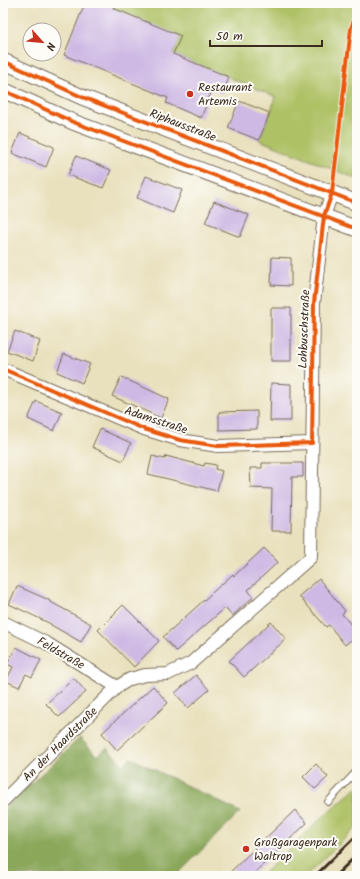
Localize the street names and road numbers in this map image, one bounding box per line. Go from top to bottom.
street label: Riphausstraße [147,104,220,147]
street label: Lohbuschstraße [294,289,315,369]
street label: Adamsstraße [122,401,190,440]
street label: Feldstraße [33,632,89,675]
street label: An der Haardstraße [18,702,103,786]

